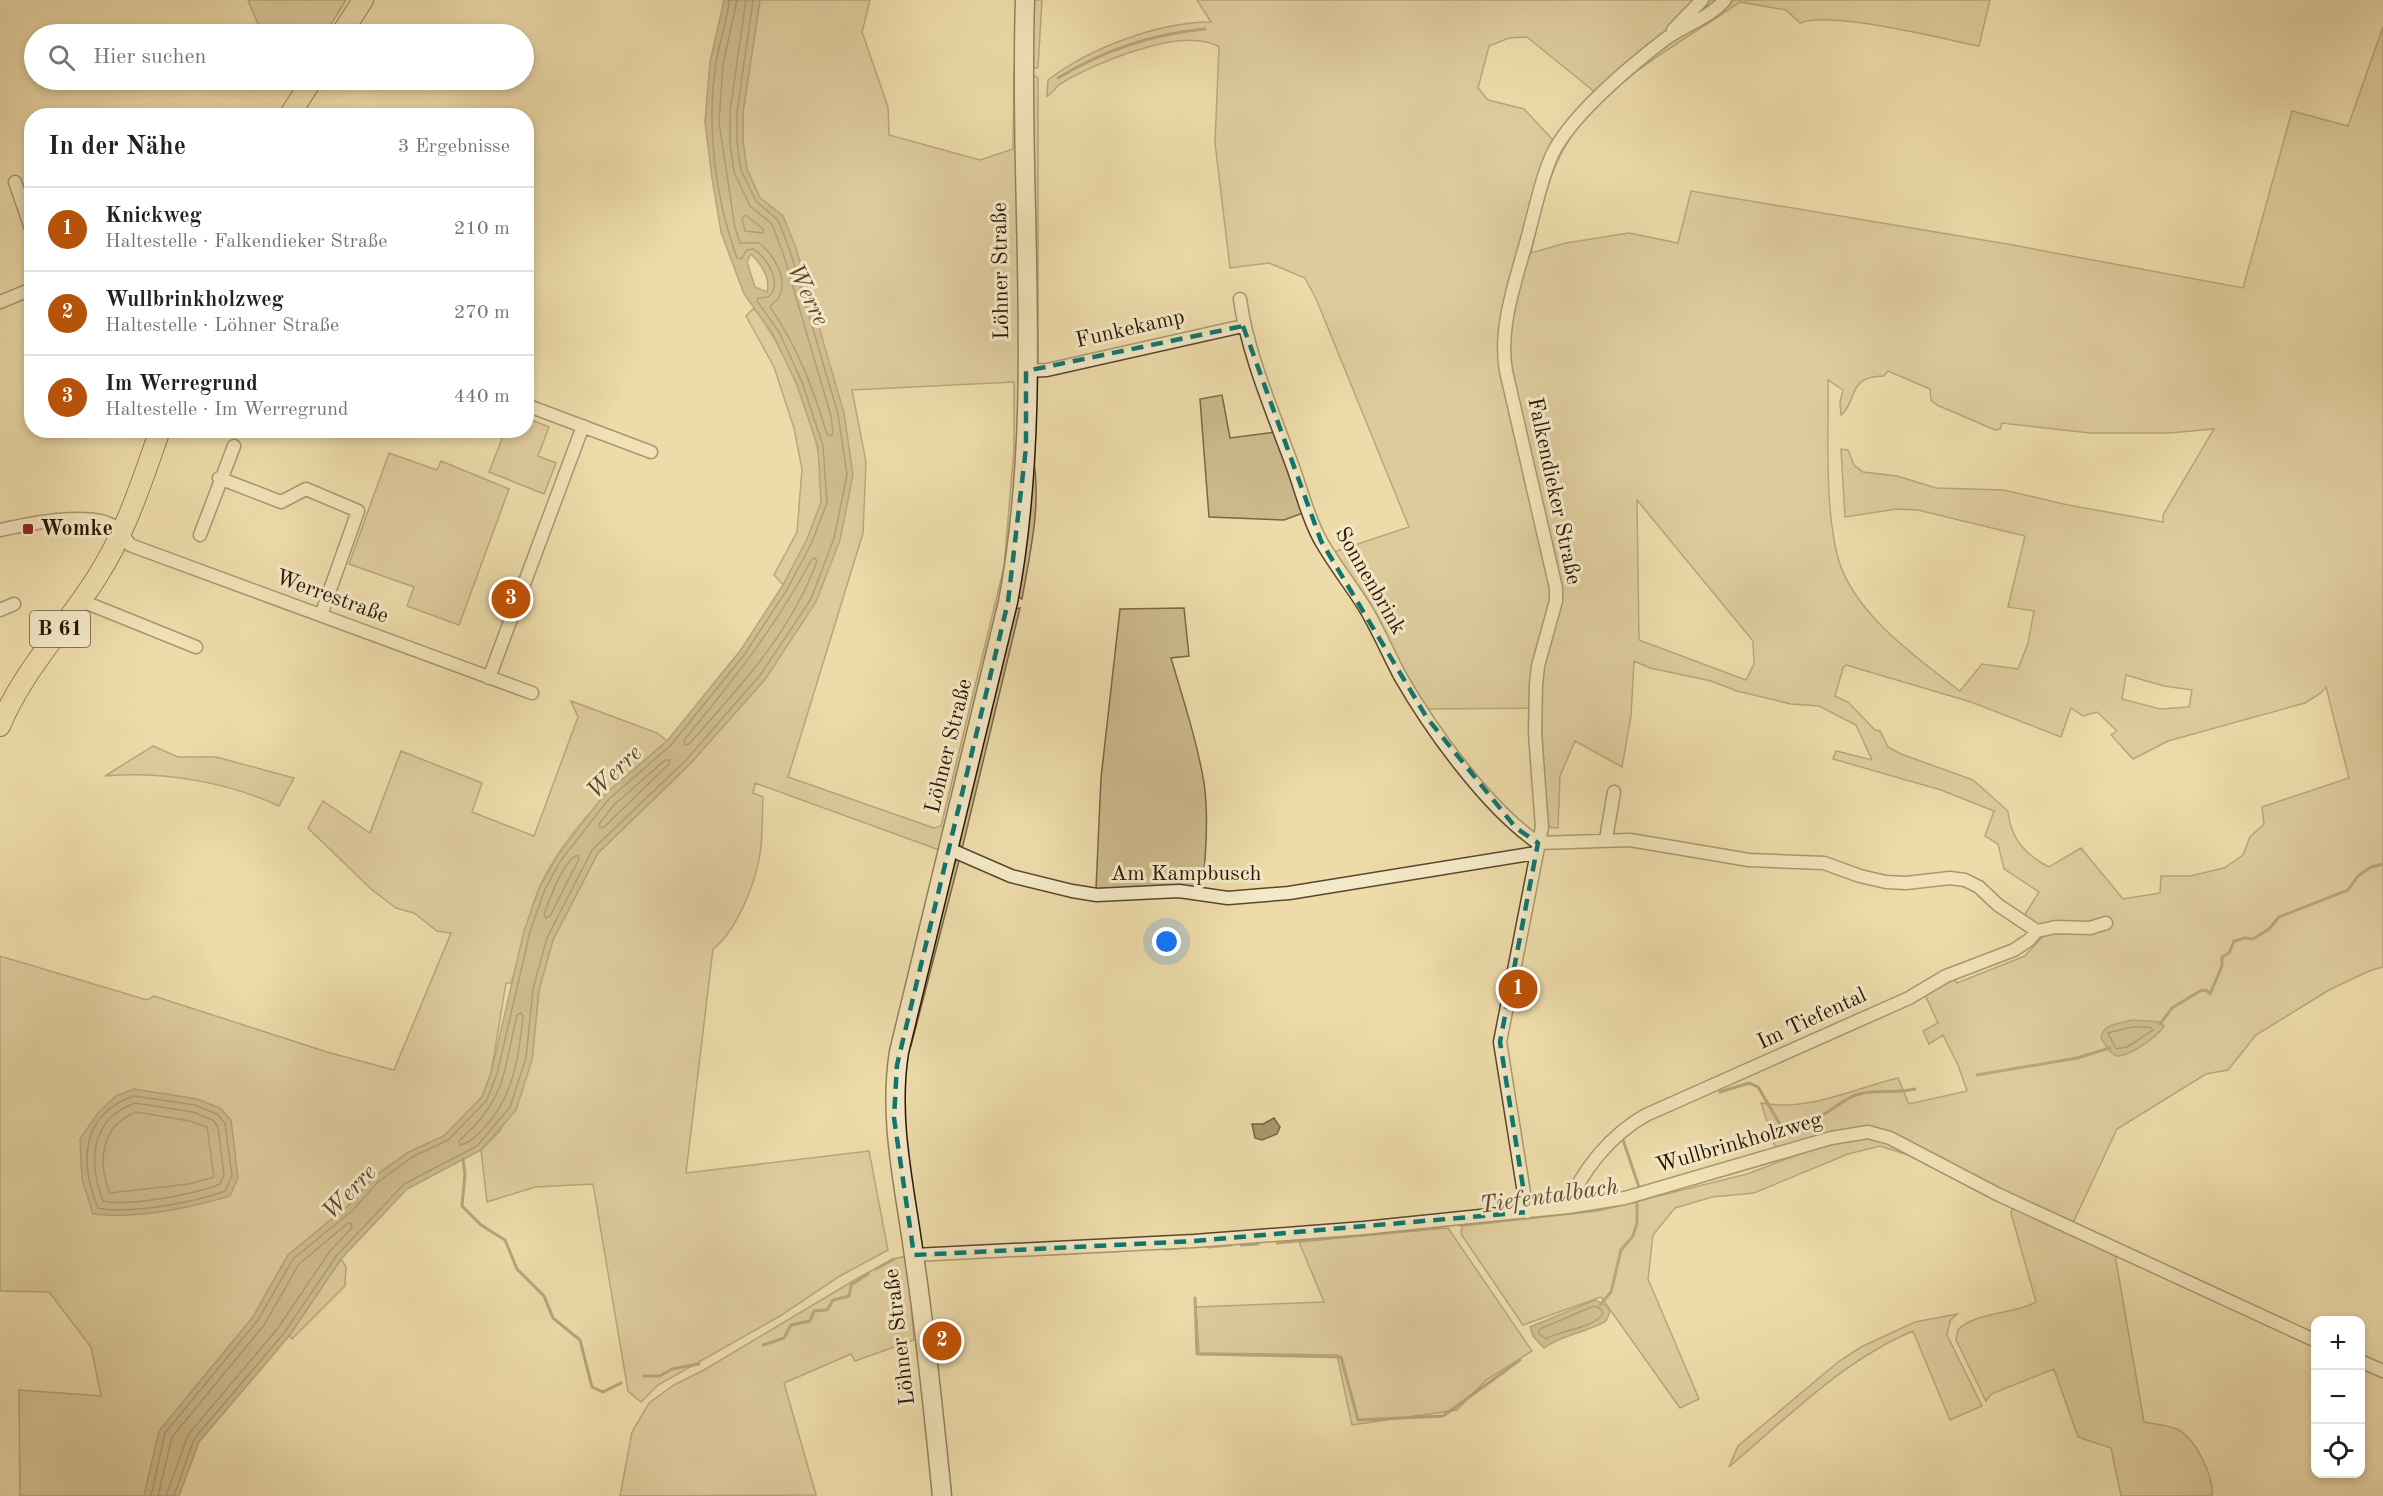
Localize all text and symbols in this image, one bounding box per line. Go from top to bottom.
search box [24,24,534,90]
icon: search [45,41,78,74]
text: Hier suchen [93,46,206,68]
text: In der Nähe [48,134,186,160]
text: 3 Ergebnisse [398,137,510,157]
street label: Löhner Straße [989,202,1013,340]
text: Knickweg [105,205,202,227]
text: 1 [62,219,73,239]
text: 210 m [454,219,510,239]
text: Haltestelle · Falkendieker Straße [105,232,387,252]
water label: Werre [782,260,832,330]
text: Wullbrinkholzweg [105,289,284,311]
text: 2 [62,303,73,323]
text: 270 m [454,303,510,323]
street label: Funkekamp [1073,306,1187,352]
text: Haltestelle · Löhner Straße [105,316,339,336]
text: Im Werregrund [105,373,258,395]
text: 3 [62,387,73,407]
text: 440 m [454,387,510,407]
street label: Falkendieker Straße [1523,395,1585,587]
text: Haltestelle · Im Werregrund [105,400,348,420]
place label: Womke [40,518,113,540]
marker: Womke [21,522,35,536]
street label: Sonnenbrink [1331,524,1409,638]
street label: Werrestraße [273,566,391,628]
pin: 3 [492,576,530,622]
road number: B 61 [30,611,90,647]
street label: Löhner Straße [922,677,976,815]
water label: Werre [583,741,647,805]
street label: Am Kampbusch [1111,863,1261,885]
your location [1152,927,1181,956]
pin: 1 [1498,966,1538,1012]
street label: Im Tiefental [1754,984,1870,1054]
street label: Wullbrinkholzweg [1653,1109,1825,1177]
water label: Werre [318,1161,382,1225]
water label: Tiefentalbach [1478,1175,1620,1219]
street label: Löhner Straße [881,1267,919,1407]
map controls [2311,1316,2365,1478]
button: + [2311,1316,2365,1370]
pin: 2 [922,1318,962,1364]
button: − [2311,1370,2365,1424]
button: locate [2311,1424,2365,1478]

